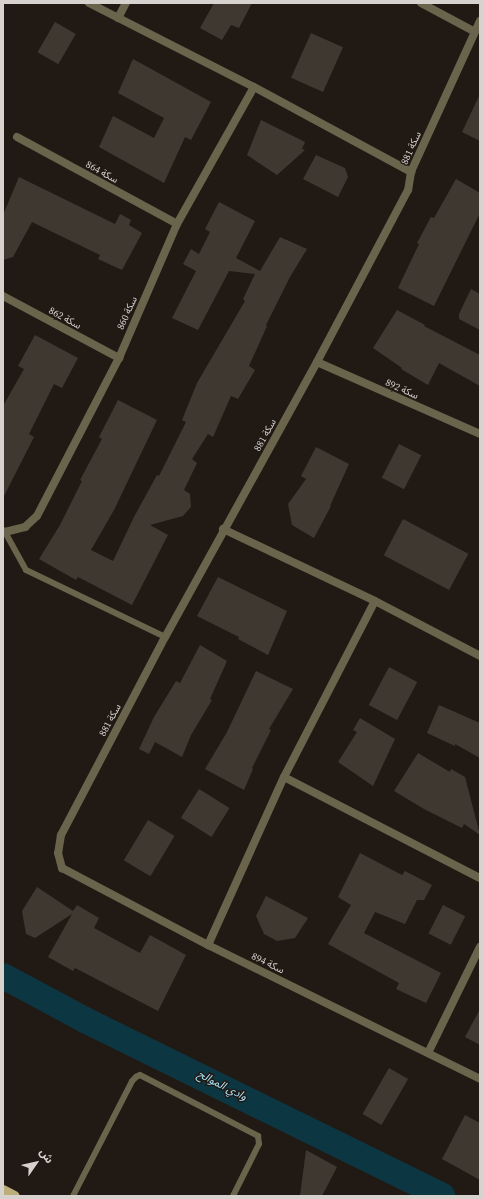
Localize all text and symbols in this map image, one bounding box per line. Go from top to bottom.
street label: سكة 881 [398,130,424,166]
street label: سكة 864 [84,158,120,186]
street label: سكة 860 [114,295,140,331]
street label: سكة 862 [47,304,83,332]
street label: سكة 892 [384,376,420,402]
street label: سكة 881 [251,417,279,453]
street label: سكة 881 [96,702,124,738]
street label: سكة 894 [250,950,286,976]
water label: وادي الموالح [195,1068,249,1104]
north arrow [16,1143,56,1183]
text: ش [36,1146,57,1166]

